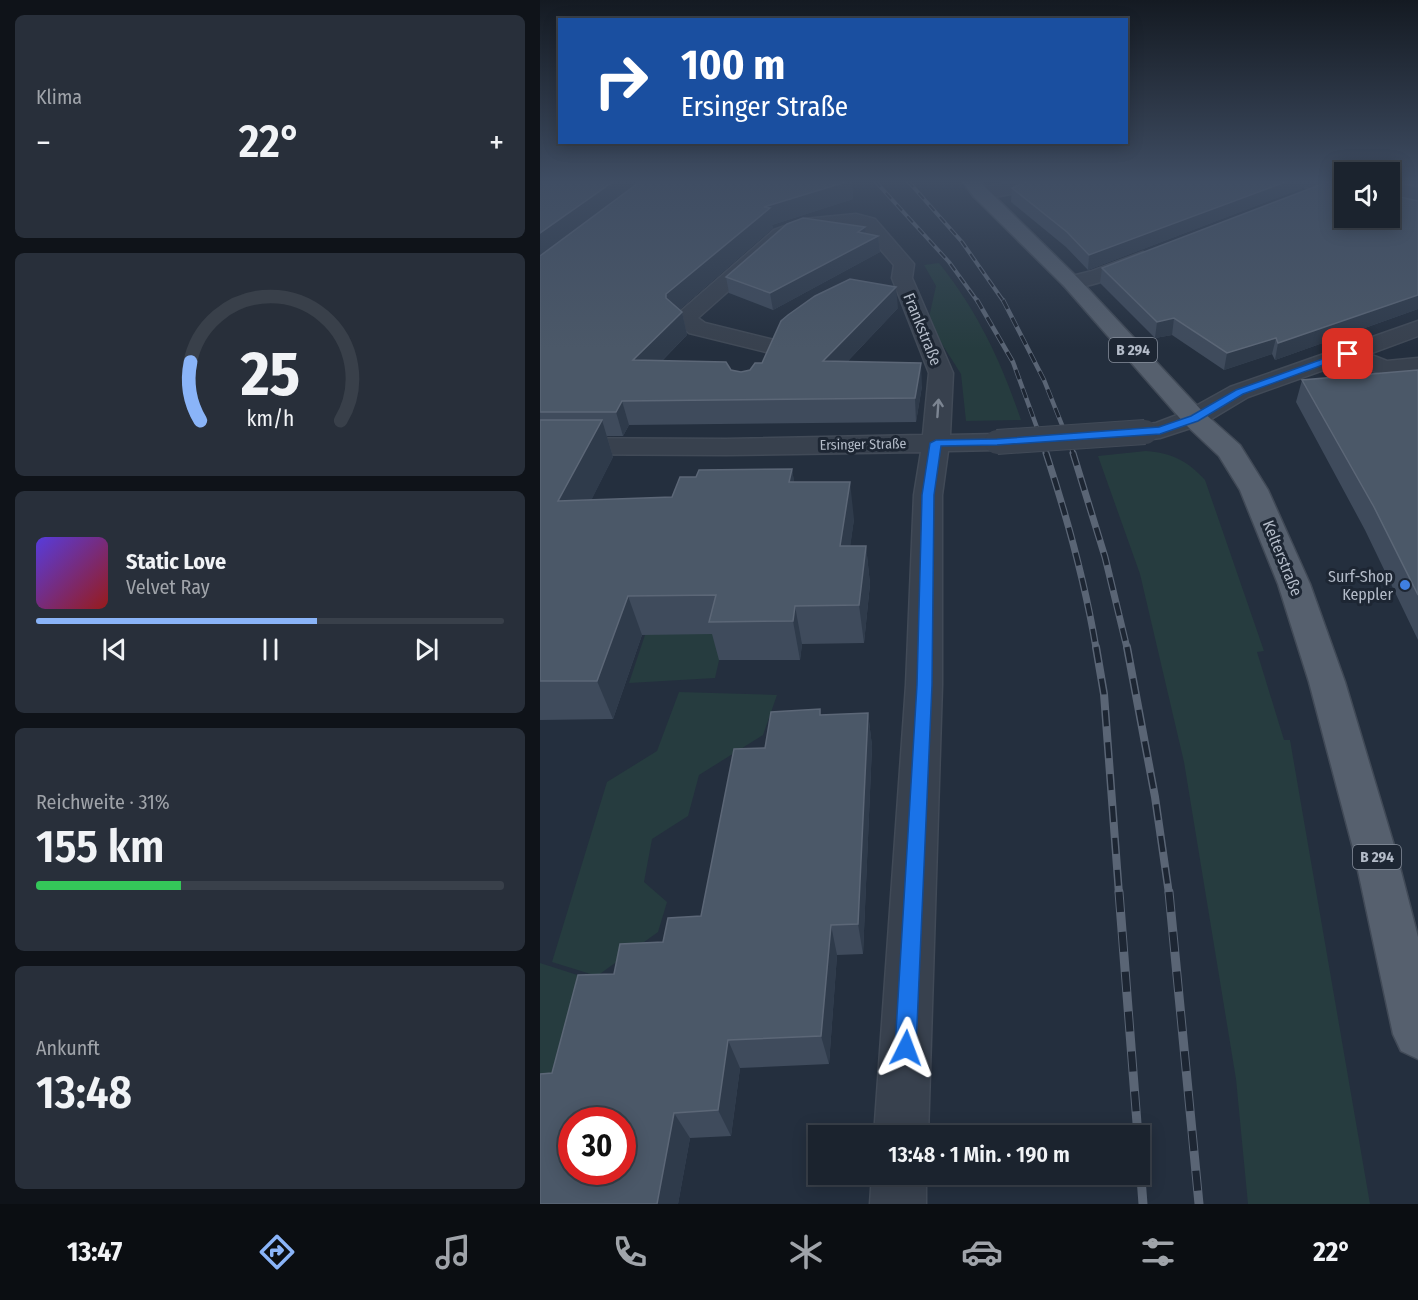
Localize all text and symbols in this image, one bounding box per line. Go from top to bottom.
text: 100 m [681,40,785,90]
icon: right [582,42,660,120]
text: Klima [36,85,82,109]
text: Ersinger Straße [681,91,848,123]
text: 22° [239,115,301,169]
text: − [36,123,51,163]
text: + [489,123,504,163]
map controls [1334,162,1400,228]
button: sound [1334,162,1400,228]
street label: Frankstraße [899,290,946,368]
pin [1322,328,1373,379]
text: 25 [239,337,300,412]
icon: arrive [1331,337,1364,370]
road number: B 294 [1109,338,1157,362]
one-way arrow [933,399,944,419]
text: km/h [246,407,294,433]
street label: Ersinger Straße [820,435,907,454]
street label: Kelterstraße [1259,517,1306,599]
text: Static Love [126,548,226,575]
place label: Surf-Shop Keppler [1328,567,1393,604]
text: Velvet Ray [126,575,210,599]
marker: Surf-Shop Keppler [1398,578,1412,592]
icon: previous [98,633,131,666]
icon: pause [254,633,287,666]
icon: next [410,633,443,666]
text: Reichweite · 31% [36,790,170,814]
text: 155 km [36,820,164,874]
road number: B 294 [1353,845,1401,869]
position arrow [874,1016,938,1080]
text: Ankunft [36,1036,100,1060]
text: 13:48 [36,1066,132,1120]
speed limit sign: 30 [558,1107,636,1185]
text: 13:48 · 1 Min. · 190 m [888,1141,1070,1168]
icon: directions [256,1231,298,1273]
icon: music [432,1231,474,1273]
icon: phone [609,1231,651,1273]
icon: climate [785,1231,827,1273]
icon: car [961,1231,1003,1273]
icon: filters [1137,1231,1179,1273]
text: 13:47 [67,1236,122,1268]
text: 22° [1313,1236,1351,1268]

